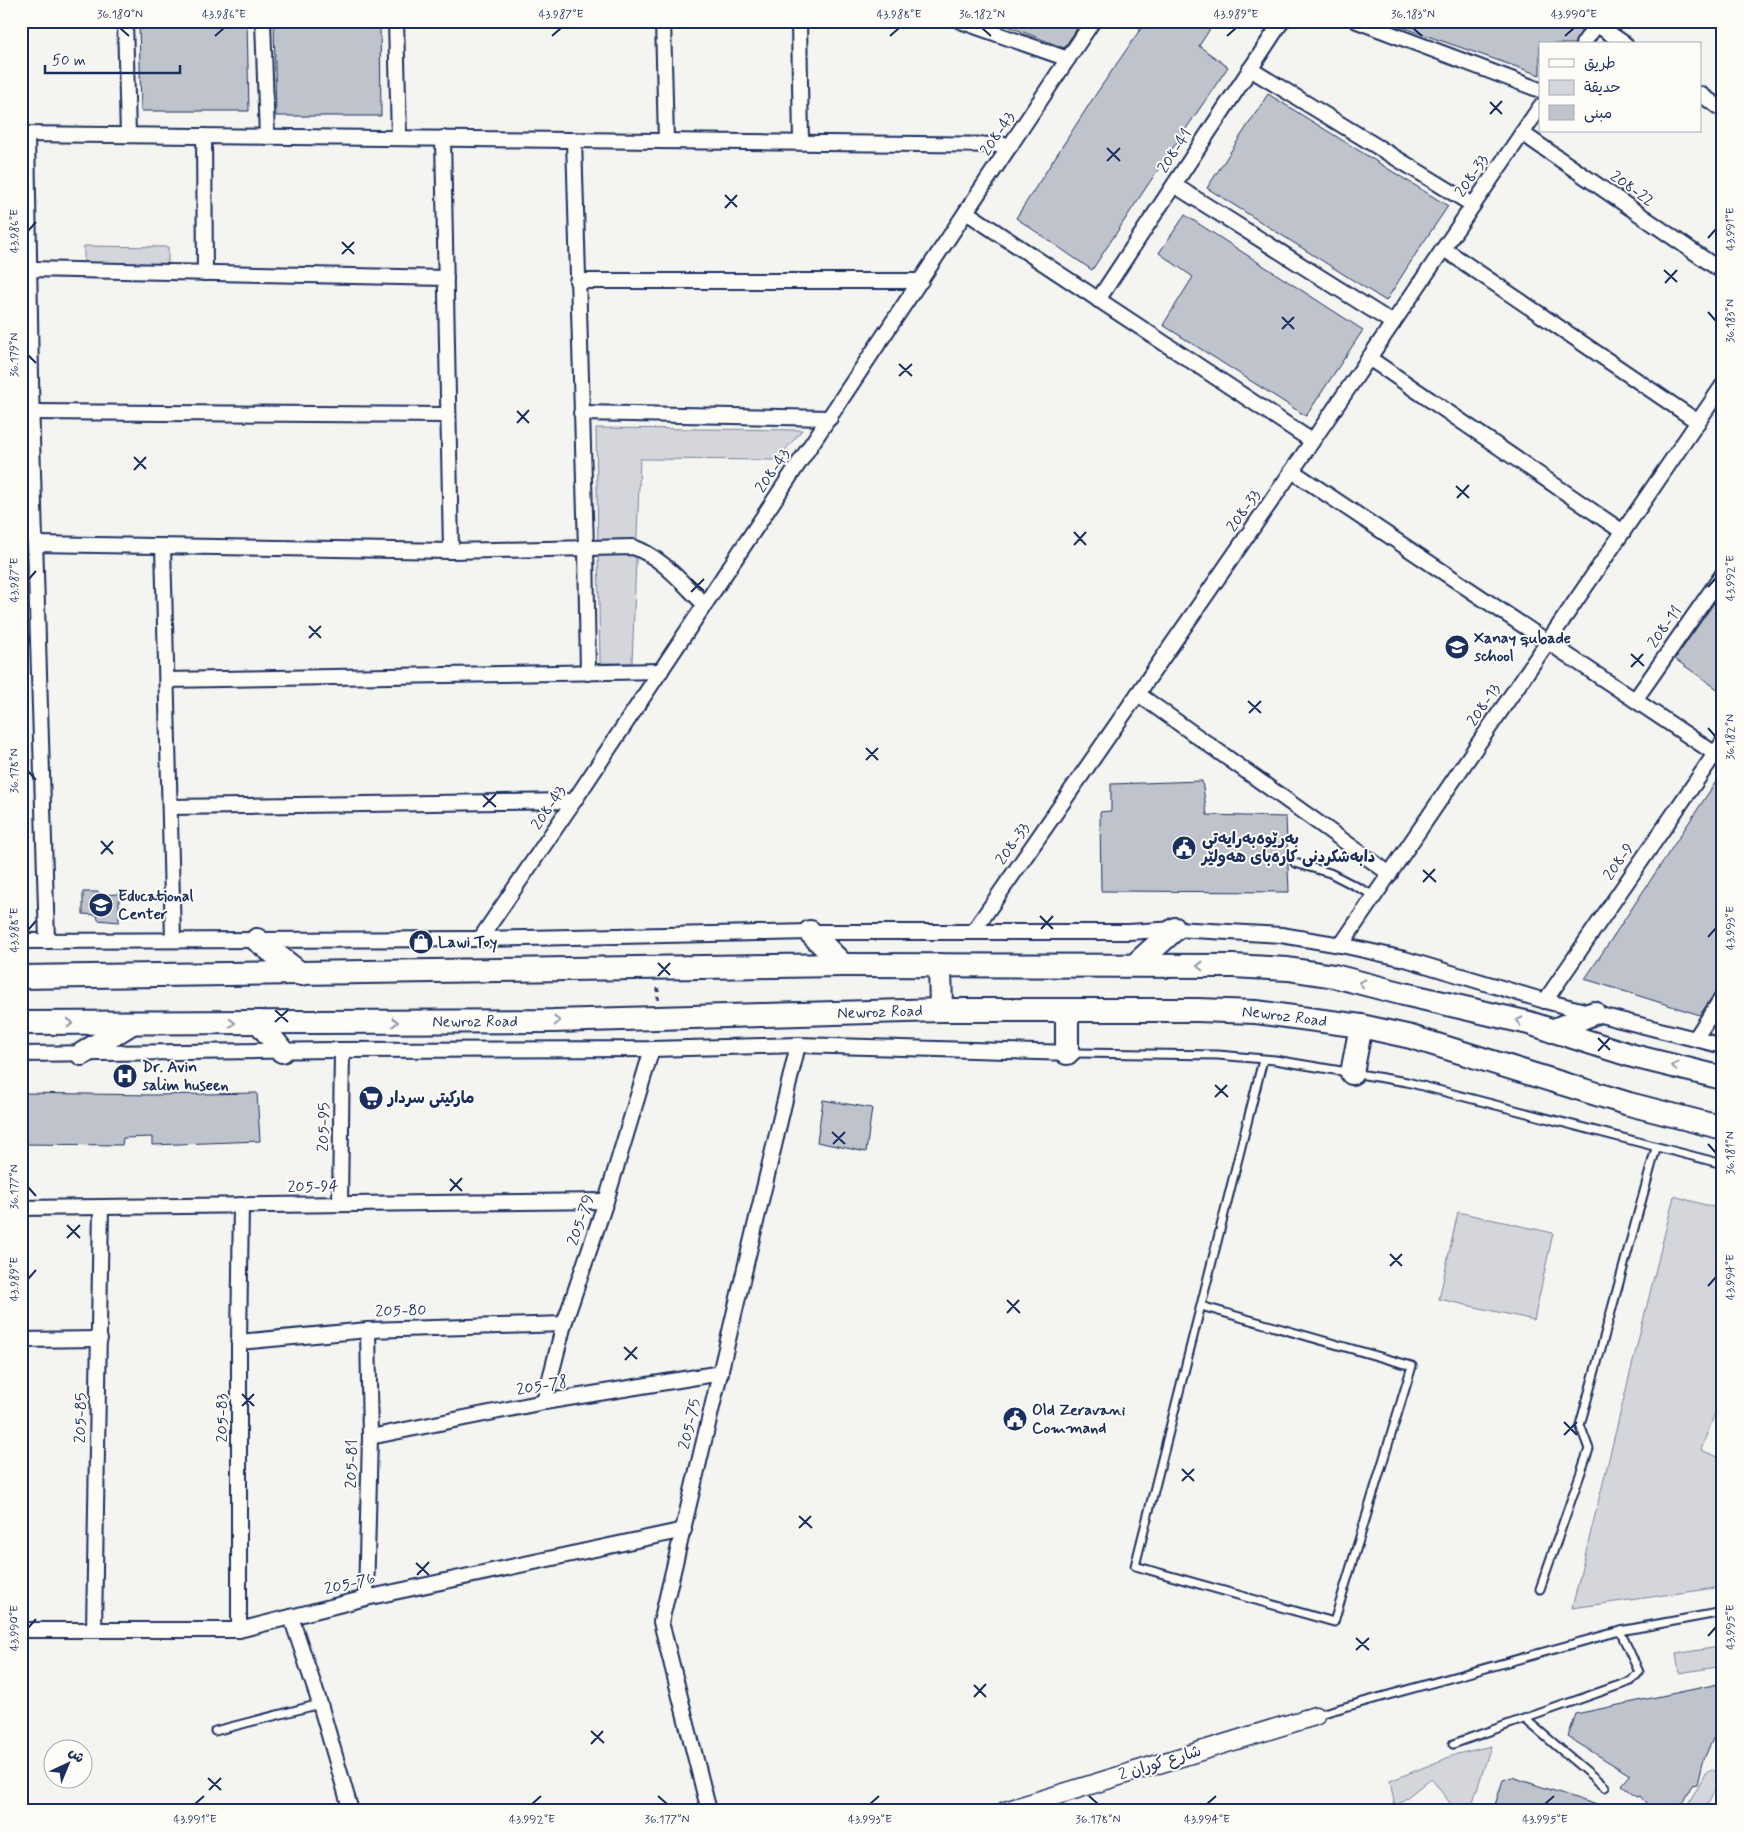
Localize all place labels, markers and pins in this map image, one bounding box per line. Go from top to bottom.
place label: Xanay qubade school [1473,628,1571,667]
school or university icon: Xanay qubade school [1444,634,1470,660]
place label: بەرێوەبەرایەتی دابەشکردنی کارەبای هەولێر [1200,829,1375,868]
public building icon: بەرێوەبەرایەتی دابەشکردنی کارەبای هەولێر [1171,835,1197,861]
place label: Educational Center [118,886,194,925]
school or university icon: Educational Center [88,892,114,918]
shop icon: Lawi Toy [408,929,434,955]
place label: Lawi Toy [438,932,498,953]
place label: Dr. Avin salim huseen [141,1057,229,1096]
hospital icon: Dr. Avin salim huseen [112,1063,138,1089]
supermarket icon: ماركيتى سردار [358,1085,384,1111]
place label: ماركيتى سردار [386,1088,475,1109]
place label: Old Zeravani Command [1032,1400,1126,1439]
public building icon: Old Zeravani Command [1002,1406,1028,1432]

